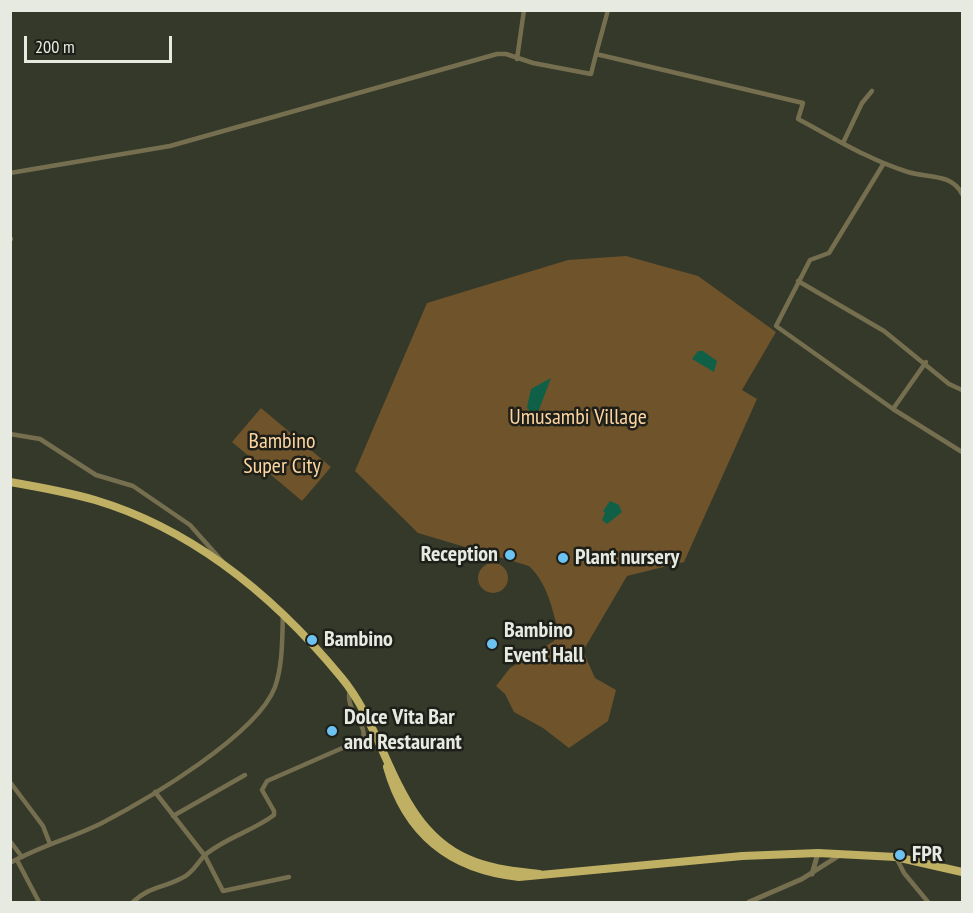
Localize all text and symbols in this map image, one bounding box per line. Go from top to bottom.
scale bar [27,24,176,62]
text: 200 m [35,35,75,58]
park label: Umusambi Village [509,405,647,431]
park label: Bambino Super City [243,429,321,481]
place label: Reception [421,542,498,568]
place label: Plant nursery [575,545,679,571]
marker: Reception [503,548,517,562]
marker: Plant nursery [556,551,570,565]
place label: Bambino Event Hall [504,618,584,670]
place label: Bambino [324,627,393,653]
marker: Bambino [305,633,319,647]
marker: Bambino Event Hall [485,637,499,651]
place label: Dolce Vita Bar and Restaurant [344,705,462,756]
marker: Dolce Vita Bar and Restaurant [325,724,339,738]
place label: FPR [912,842,943,868]
marker: FPR [893,848,907,862]

